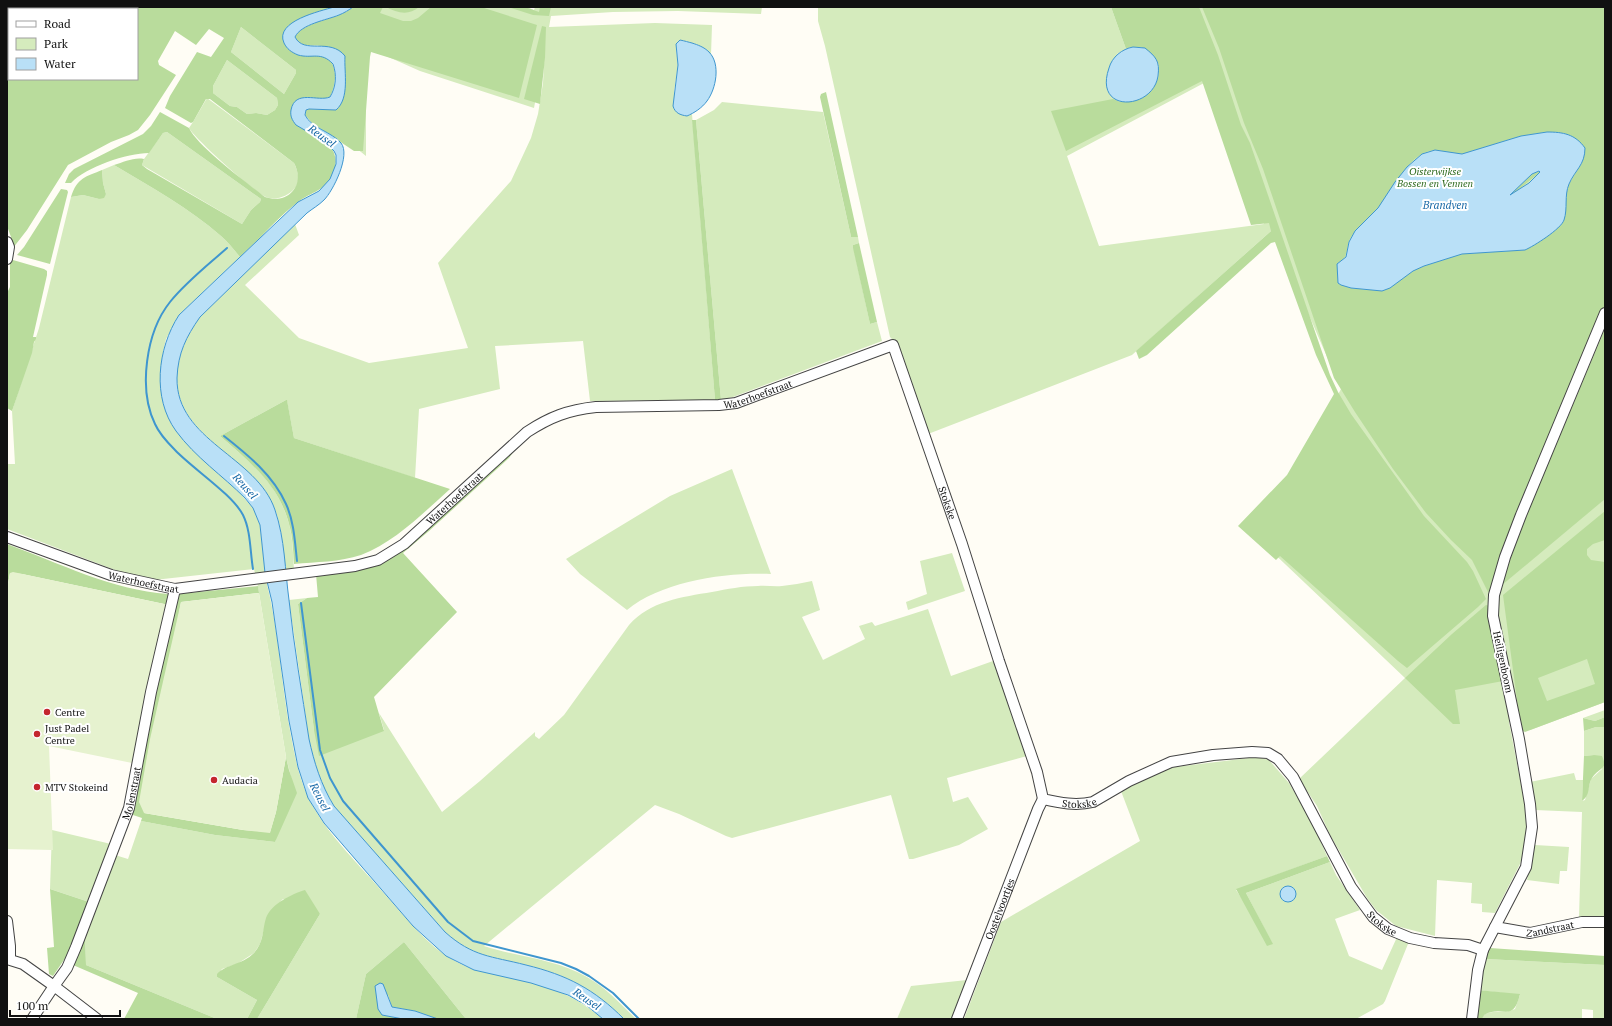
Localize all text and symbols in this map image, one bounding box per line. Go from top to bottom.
legend [8,8,138,80]
text: Road [44,16,71,31]
text: Park [44,36,69,51]
text: Water [44,56,76,71]
water label: Reusel [305,121,338,151]
park label: Oisterwijkse Bossen en Vennen [1396,165,1473,190]
water label: Brandven [1422,198,1467,212]
street label: Waterhoefstraat [723,376,794,411]
water label: Reusel [229,469,260,502]
street label: Waterhoefstraat [423,469,485,527]
street label: Stokske [936,484,959,521]
street label: Waterhoefstraat [107,568,180,595]
street label: Heiligenboom [1490,630,1516,694]
place label: Centre [55,706,85,719]
marker: Centre [42,707,52,717]
place label: Just Padel Centre [45,722,89,747]
marker: Just Padel Centre [32,729,42,739]
street label: Molenstraat [119,765,143,822]
place label: Audacia [222,774,258,787]
marker: Audacia [209,775,219,785]
water label: Reusel [306,779,333,814]
place label: MTV Stokeind [45,781,108,794]
marker: MTV Stokeind [32,782,42,792]
street label: Stokske [1061,795,1099,810]
street label: Oostelvoortjes [982,876,1017,941]
street label: Stokske [1364,908,1399,938]
street label: Zandstraat [1525,917,1575,940]
water label: Reusel [570,984,603,1013]
scale bar [10,992,120,1018]
text: 100 m [16,998,49,1013]

